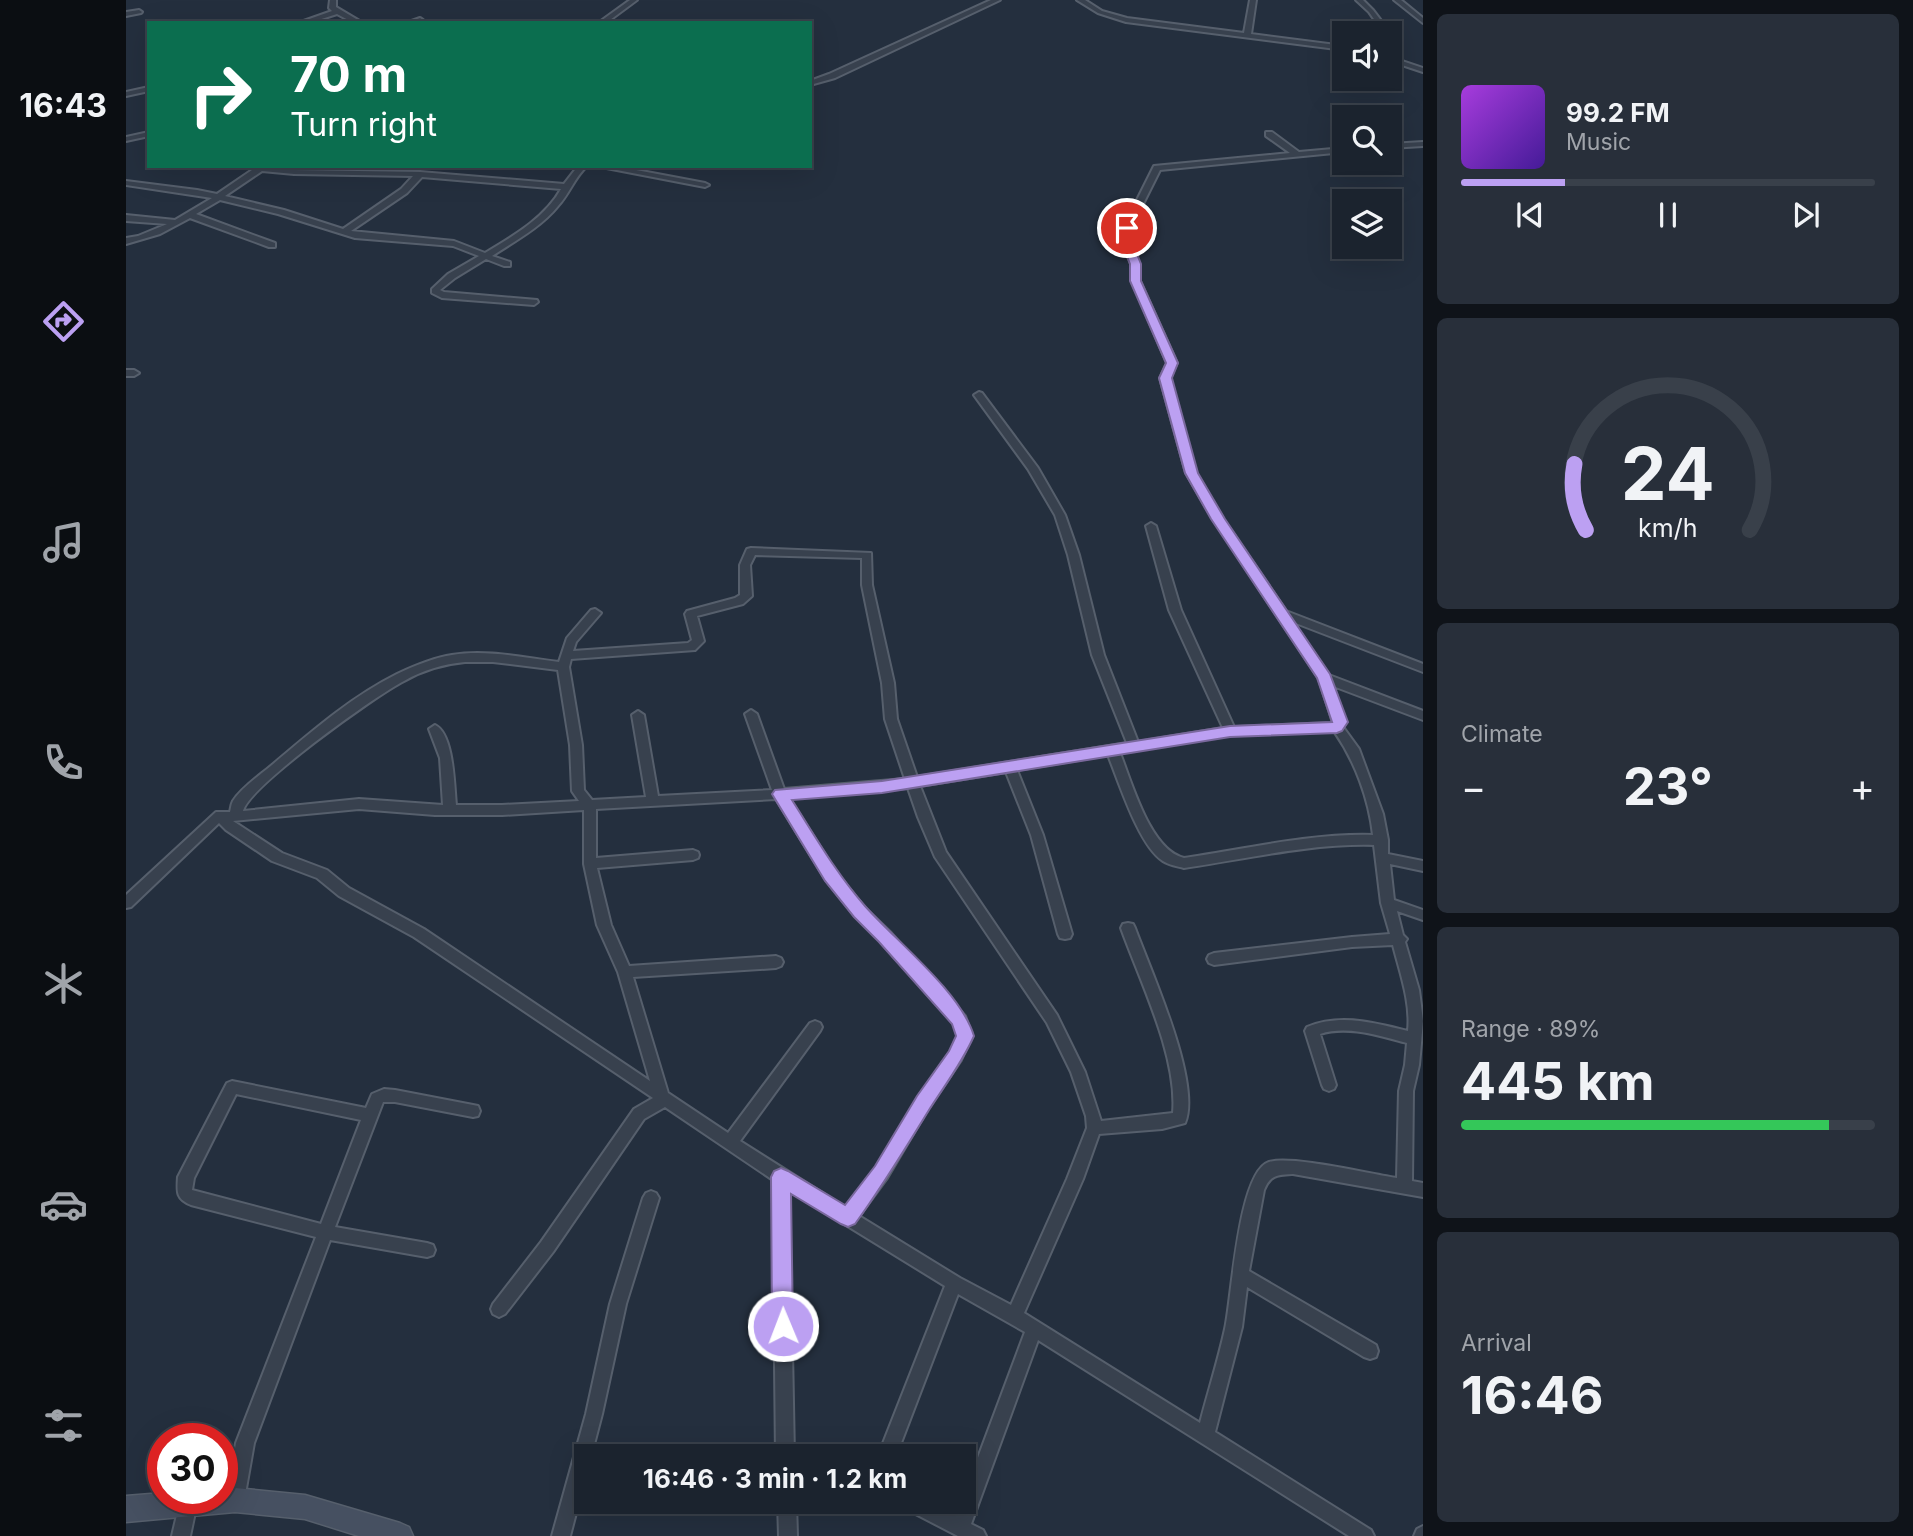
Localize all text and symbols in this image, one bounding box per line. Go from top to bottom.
map controls [1332,21,1402,259]
button: sound [1332,21,1402,91]
text: 70 m [290,45,407,104]
icon: right [175,49,266,140]
text: 16:43 [19,86,107,125]
text: 99.2 FM [1566,97,1670,128]
text: Turn right [290,105,437,144]
button: search [1332,105,1402,175]
text: Music [1566,128,1631,156]
button: layers [1332,189,1402,259]
icon: previous [1511,196,1549,234]
icon: pause [1649,196,1687,234]
icon: next [1787,196,1825,234]
pin [1097,198,1157,258]
icon: arrive [1108,209,1146,247]
icon: directions [39,297,88,346]
text: 24 [1621,429,1715,518]
text: km/h [1638,512,1698,542]
icon: music [39,518,88,567]
text: Climate [1461,720,1543,748]
icon: phone [39,738,88,787]
text: 23° [1623,755,1713,818]
text: − [1461,764,1486,810]
text: + [1850,764,1875,810]
icon: climate [39,959,88,1008]
text: Range · 89% [1461,1015,1600,1043]
text: 445 km [1461,1050,1655,1113]
icon: car [39,1180,88,1229]
position arrow [746,1289,820,1363]
text: Arrival [1461,1329,1532,1357]
text: 16:46 [1461,1364,1604,1427]
icon: filters [39,1401,88,1450]
speed limit sign: 30 [147,1423,238,1514]
text: 16:46 · 3 min · 1.2 km [643,1463,907,1494]

